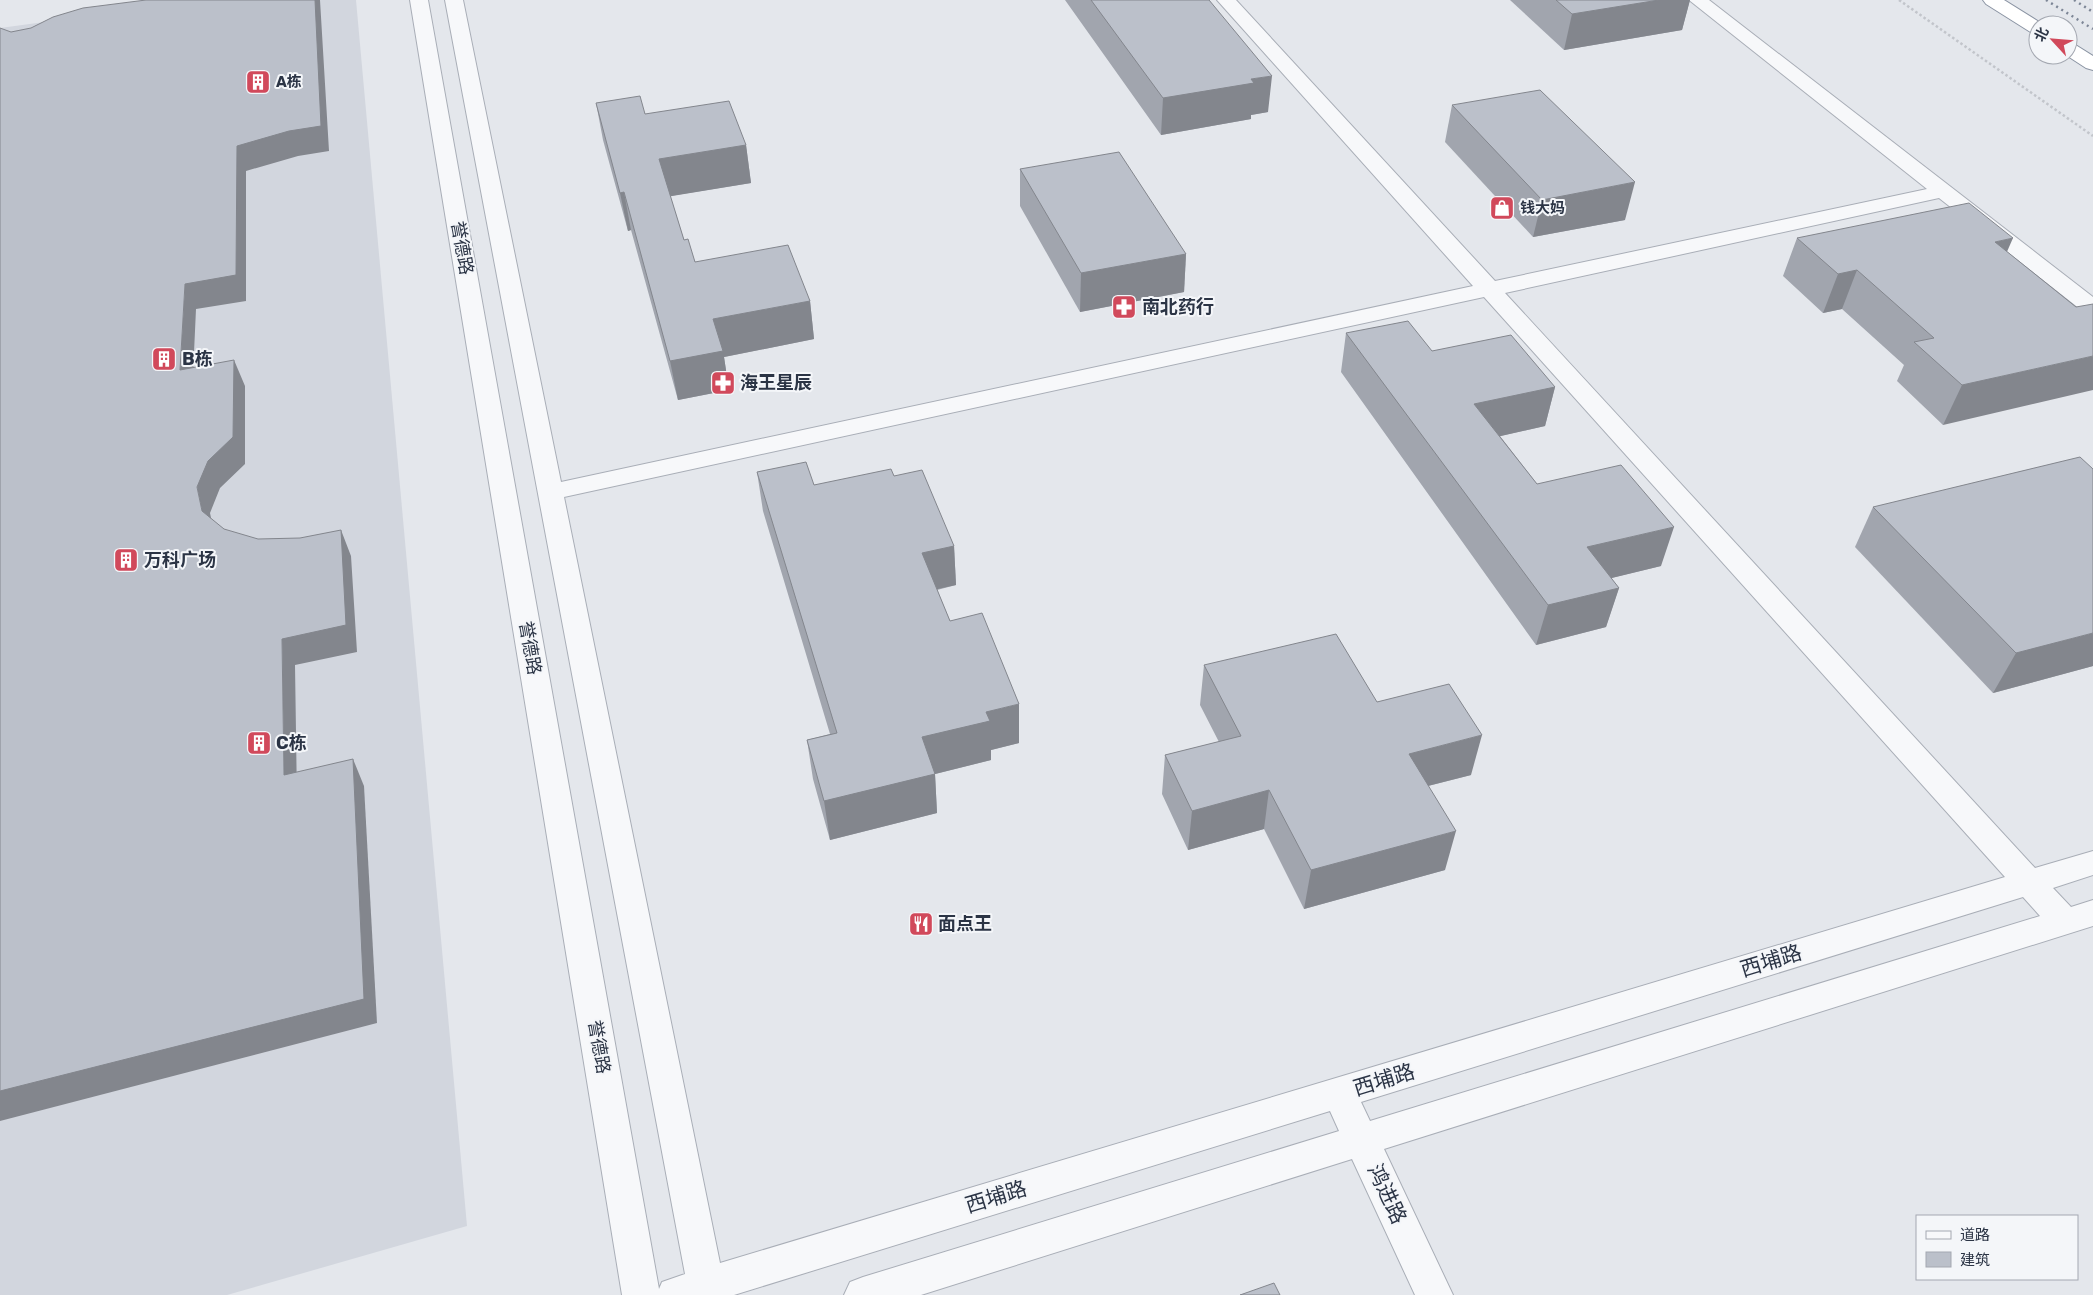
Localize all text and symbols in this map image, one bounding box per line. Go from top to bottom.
north arrow [2028,15,2078,65]
text: 北 [2031,25,2052,45]
building icon: A栋 [245,69,271,95]
place label: A栋 [276,73,302,91]
shop icon: 钱大妈 [1489,195,1515,221]
place label: 钱大妈 [1520,199,1565,217]
street label: 誉德路 [446,220,478,276]
pharmacy icon: 南北药行 [1111,294,1137,320]
place label: 南北药行 [1142,296,1214,318]
building icon: B栋 [151,346,177,372]
place label: B栋 [182,348,213,370]
pharmacy icon: 海王星辰 [710,370,736,396]
place label: 海王星辰 [740,372,812,394]
building icon: 万科广场 [113,547,139,573]
place label: 万科广场 [144,549,216,571]
street label: 誉德路 [514,620,546,676]
building icon: C栋 [246,730,272,756]
place label: C栋 [276,732,307,754]
restaurant icon: 面点王 [908,911,934,937]
place label: 面点王 [938,913,992,935]
street label: 西埔路 [1737,939,1805,982]
street label: 誉德路 [583,1019,615,1075]
street label: 西埔路 [1350,1058,1418,1101]
street label: 鸿进路 [1363,1160,1412,1228]
street label: 西埔路 [962,1175,1030,1218]
legend [1916,1215,2078,1280]
text: 道路 [1960,1226,1990,1244]
text: 建筑 [1960,1251,1990,1269]

